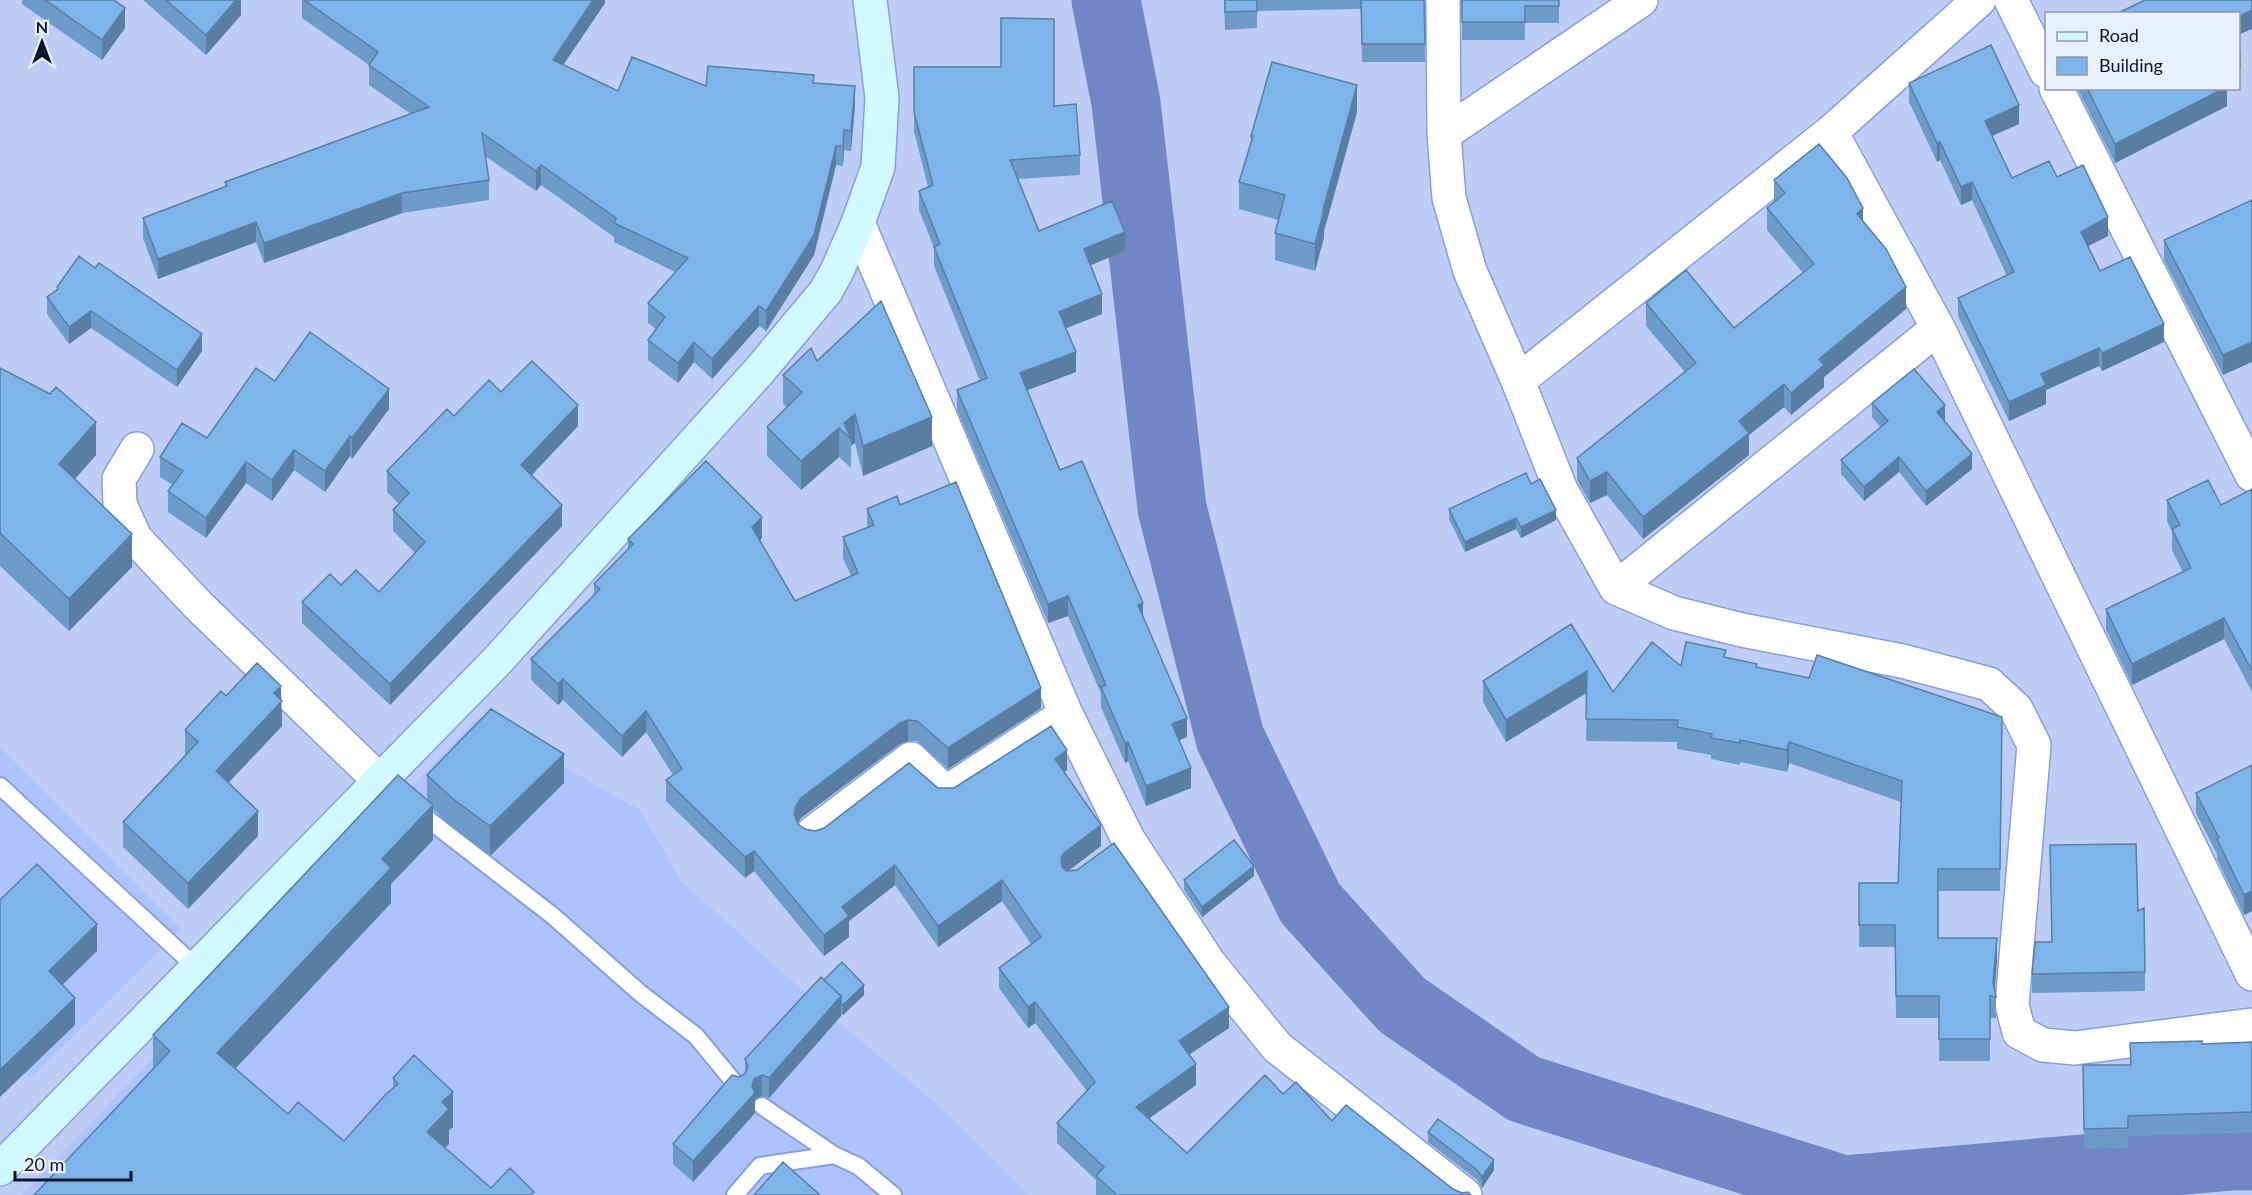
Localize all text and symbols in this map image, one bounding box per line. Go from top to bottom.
north arrow [12,12,72,72]
legend [2045,12,2240,90]
text: N [36,17,48,36]
text: Road [2099,24,2139,46]
text: Building [2099,54,2163,76]
scale bar [15,1144,130,1182]
text: 20 m [24,1153,64,1175]

